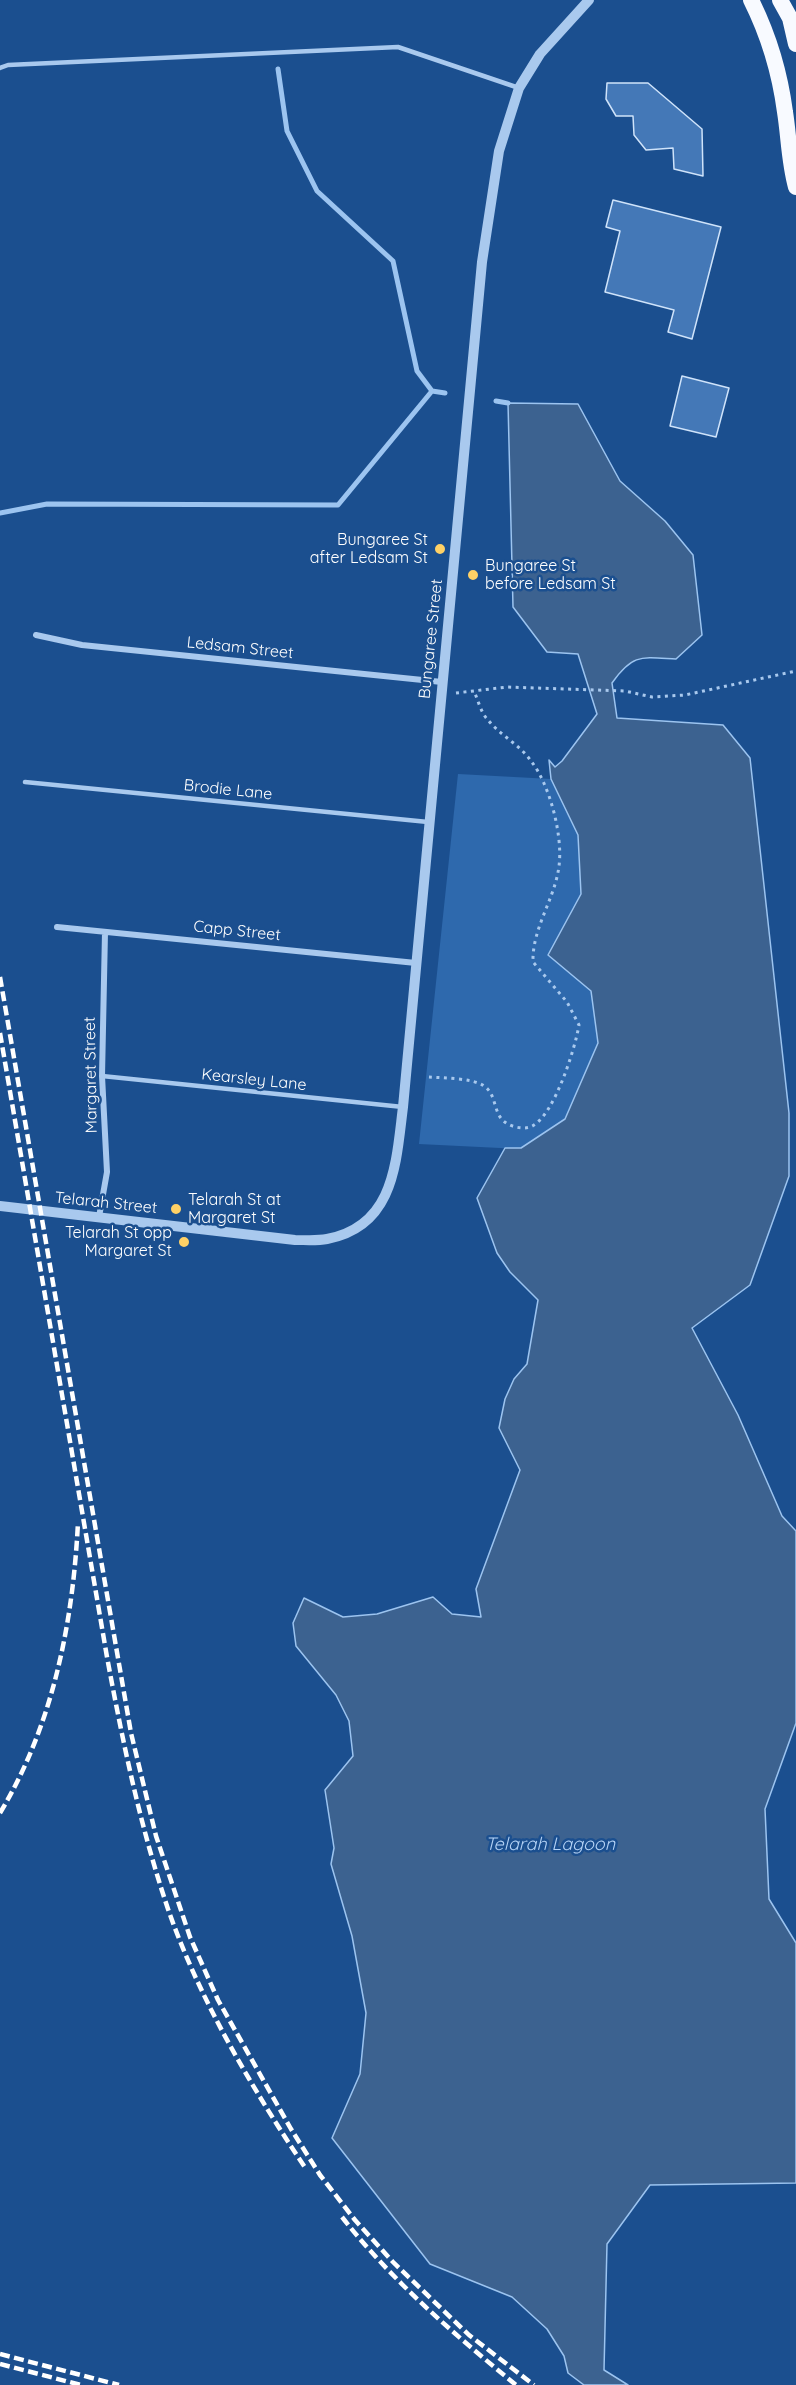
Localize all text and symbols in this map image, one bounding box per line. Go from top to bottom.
place label: Bungaree St after Ledsam St [310,530,428,568]
marker: Bungaree St after Ledsam St [433,542,447,556]
place label: Bungaree St before Ledsam St [485,556,616,594]
marker: Bungaree St before Ledsam St [466,568,480,582]
street label: Bungaree Street [415,578,447,700]
street label: Ledsam Street [186,633,294,663]
street label: Brodie Lane [183,776,273,804]
street label: Capp Street [192,917,282,945]
street label: Margaret Street [80,1016,102,1134]
street label: Kearsley Lane [201,1065,307,1095]
street label: Telarah Street [54,1188,158,1218]
place label: Telarah St at Margaret St [188,1190,281,1228]
marker: Telarah St at Margaret St [169,1202,183,1216]
place label: Telarah St opp Margaret St [65,1223,172,1261]
marker: Telarah St opp Margaret St [177,1235,191,1249]
water label: Telarah Lagoon [485,1834,615,1856]

